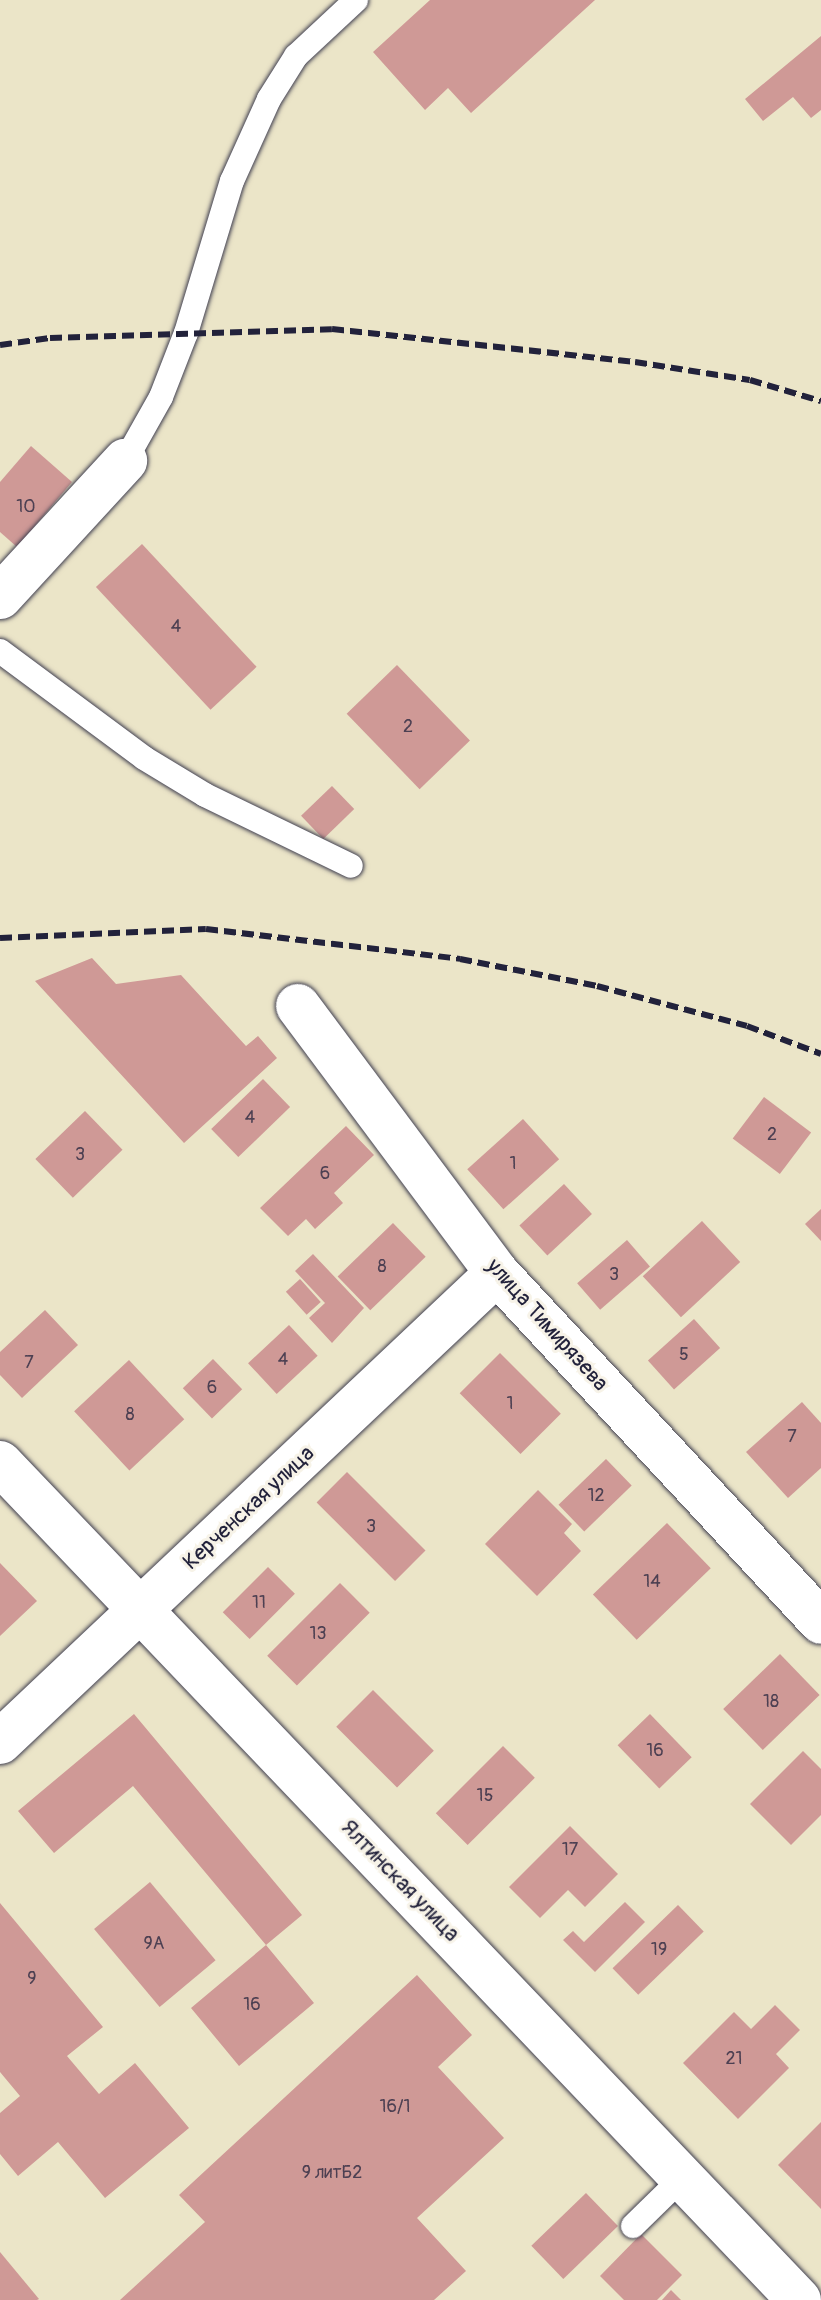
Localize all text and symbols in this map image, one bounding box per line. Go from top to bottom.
house number: 10 [16,496,36,518]
house number: 4 [171,616,181,638]
house number: 2 [403,716,413,738]
house number: 4 [245,1107,255,1129]
house number: 2 [767,1124,777,1146]
house number: 3 [75,1144,85,1166]
house number: 1 [509,1153,517,1175]
house number: 6 [320,1163,330,1185]
street label: улица Тимирязева [481,1253,613,1397]
house number: 8 [377,1256,387,1278]
house number: 3 [609,1264,619,1286]
house number: 5 [679,1344,689,1366]
house number: 4 [278,1349,288,1371]
house number: 7 [24,1352,34,1374]
house number: 6 [207,1377,217,1399]
house number: 1 [506,1393,514,1415]
house number: 8 [125,1404,135,1426]
house number: 7 [787,1426,797,1448]
street label: Керченская улица [178,1441,320,1575]
house number: 12 [587,1485,605,1507]
house number: 3 [366,1516,376,1538]
house number: 14 [643,1571,661,1593]
house number: 11 [252,1592,266,1614]
house number: 13 [309,1623,327,1645]
house number: 18 [763,1691,779,1713]
house number: 16 [646,1740,664,1762]
house number: 15 [477,1785,493,1807]
street label: Ялтинская улица [335,1815,465,1947]
house number: 17 [562,1839,578,1861]
house number: 9А [144,1933,164,1955]
house number: 19 [651,1939,667,1961]
house number: 9 [27,1968,37,1990]
house number: 16 [243,1994,261,2016]
house number: 21 [725,2048,743,2070]
house number: 16/1 [379,2096,411,2118]
house number: 9 литБ2 [302,2162,362,2184]

